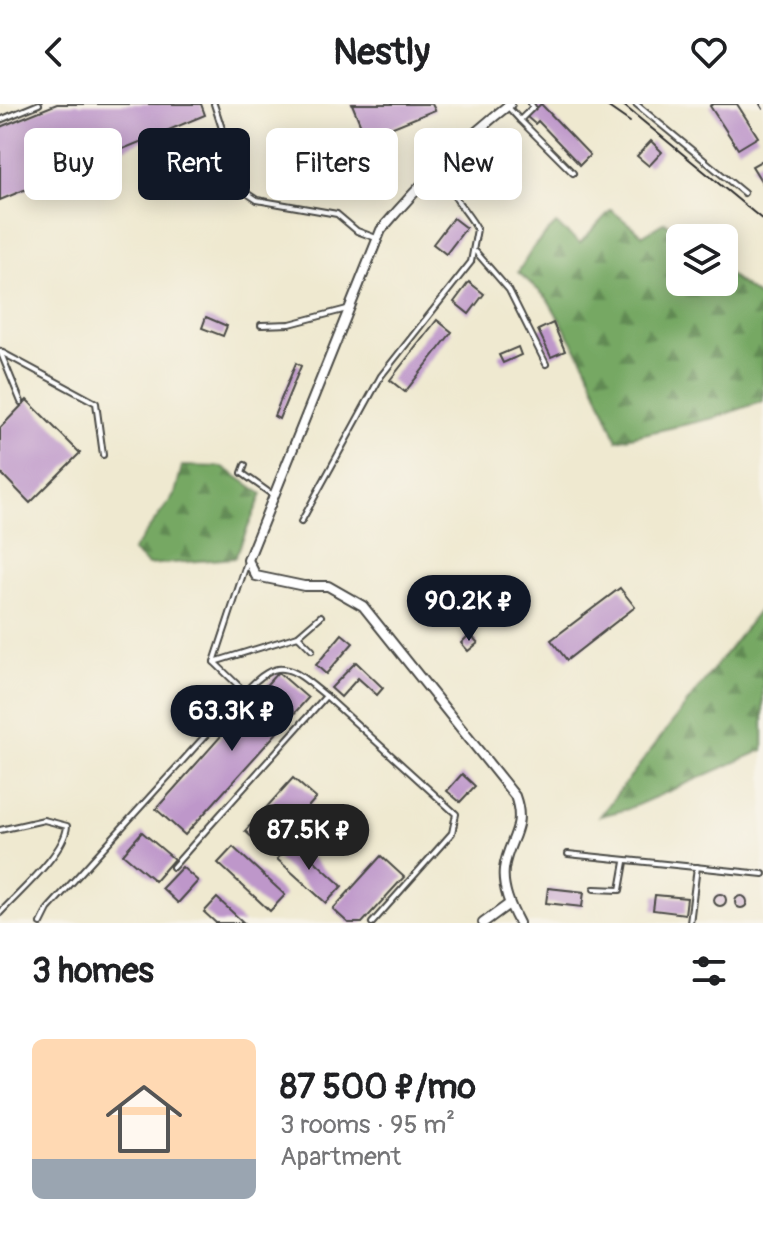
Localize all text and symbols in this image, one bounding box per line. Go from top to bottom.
icon: back [32,30,76,74]
text: Nestly [333,30,430,75]
icon: heart [687,30,731,74]
chip: Buy [24,128,122,200]
chip: Rent [138,128,250,200]
chip: Filters [266,128,398,200]
chip: New [414,128,522,200]
map controls [666,224,738,296]
button: layers [666,224,738,296]
pin: 90.2K ₽ [395,575,543,643]
text: 90.2K ₽ [425,585,513,617]
pin: 63.3K ₽ [158,685,306,753]
text: 63.3K ₽ [189,695,275,727]
pin: 87.5K ₽ [235,804,383,872]
text: 87.5K ₽ [267,814,351,846]
icon: filters [687,949,731,993]
text: 3 homes [32,950,154,993]
text: 87 500 ₽/mo [280,1066,476,1109]
icon: home [96,1071,192,1167]
text: 3 rooms · 95 m² [280,1109,455,1141]
text: Apartment [280,1141,401,1173]

